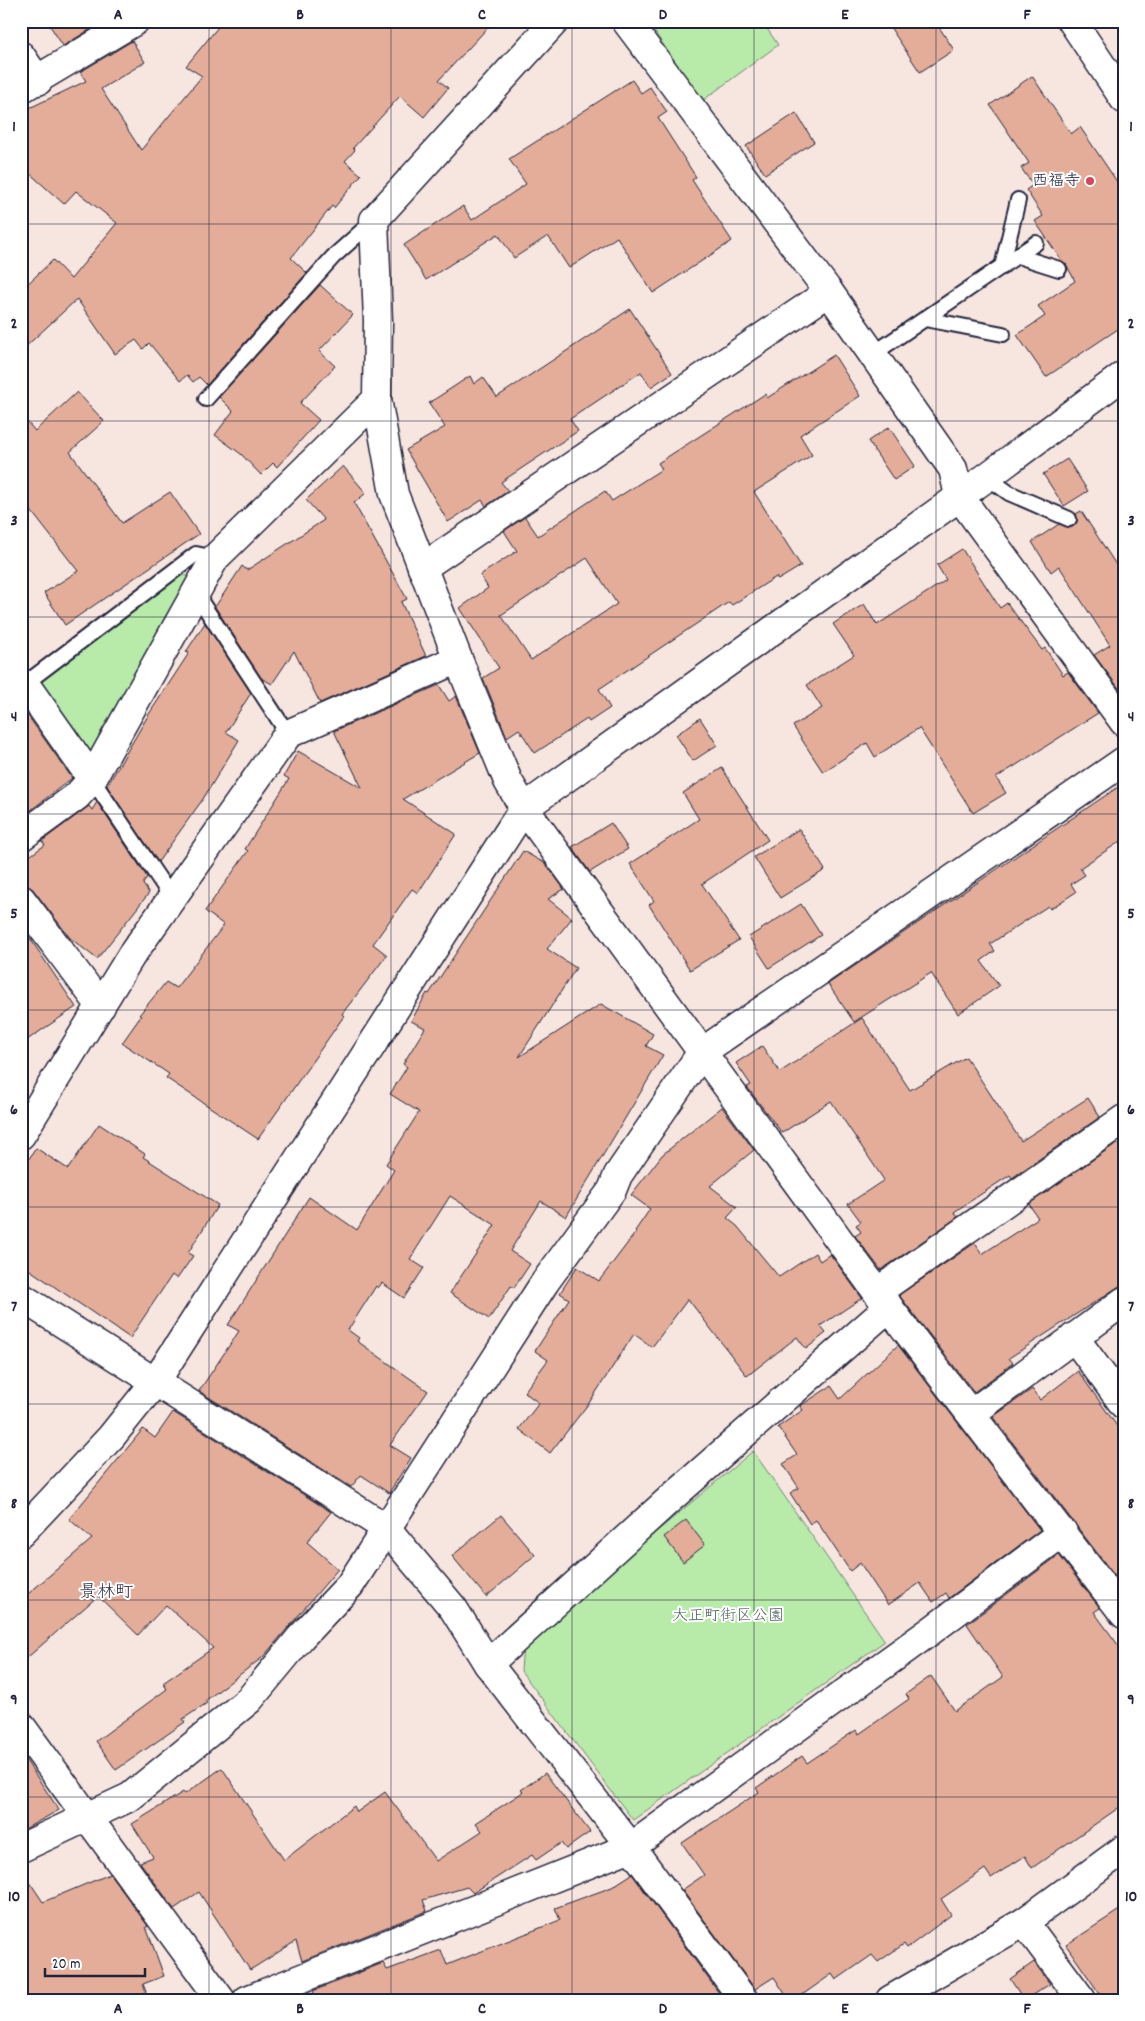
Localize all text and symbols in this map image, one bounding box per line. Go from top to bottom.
text: A [114,4,123,27]
text: B [296,4,304,27]
text: C [478,4,486,27]
text: D [659,4,668,27]
text: E [841,4,849,27]
text: F [1023,4,1031,27]
text: 1 [12,116,16,139]
text: 1 [1129,116,1133,139]
place label: 西福寺 [1032,170,1080,193]
marker: 西福寺 [1084,175,1096,187]
text: 2 [11,313,18,336]
text: 2 [1128,313,1135,336]
text: 3 [10,510,18,533]
text: 3 [1127,510,1135,533]
text: 4 [11,706,17,729]
text: 4 [1128,706,1134,729]
text: 5 [10,903,18,926]
text: 5 [1127,903,1135,926]
text: 6 [10,1099,18,1122]
text: 6 [1127,1099,1135,1122]
text: 7 [11,1296,17,1319]
text: 7 [1128,1296,1134,1319]
text: 8 [11,1493,18,1516]
text: 8 [1128,1493,1135,1516]
district label: 景林町 [79,1581,133,1606]
park label: 大正町街区公園 [672,1605,784,1628]
text: 9 [10,1689,18,1712]
text: 9 [1127,1689,1135,1712]
text: 10 [8,1886,20,1909]
text: 10 [1125,1886,1137,1909]
scale bar [45,1946,145,1978]
text: 20 m [52,1954,80,1976]
text: A [114,1998,123,2021]
text: B [296,1998,304,2021]
text: C [478,1998,486,2021]
text: D [659,1998,668,2021]
text: E [841,1998,849,2021]
text: F [1023,1998,1031,2021]

